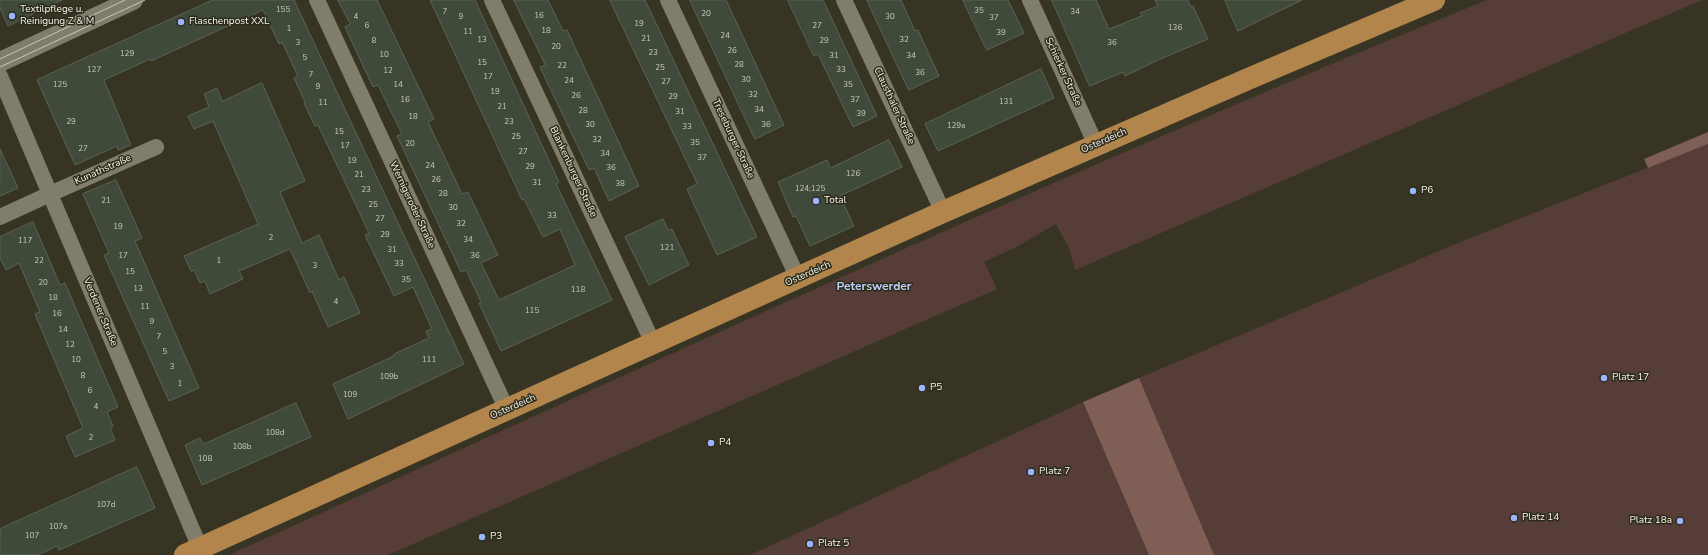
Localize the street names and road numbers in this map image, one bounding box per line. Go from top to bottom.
street label: Schierker Straße [1042,36,1084,108]
street label: Clausthaler Straße [871,65,917,147]
street label: Treseburger Straße [709,97,757,181]
street label: Blankenburger Straße [547,125,599,219]
street label: Osterdeich [1079,126,1129,156]
street label: Kunathstraße [73,152,133,188]
street label: Wernigeroder Straße [387,160,437,250]
street label: Osterdeich [783,259,833,289]
street label: Verdener Straße [80,276,120,348]
street label: Osterdeich [488,392,538,422]

